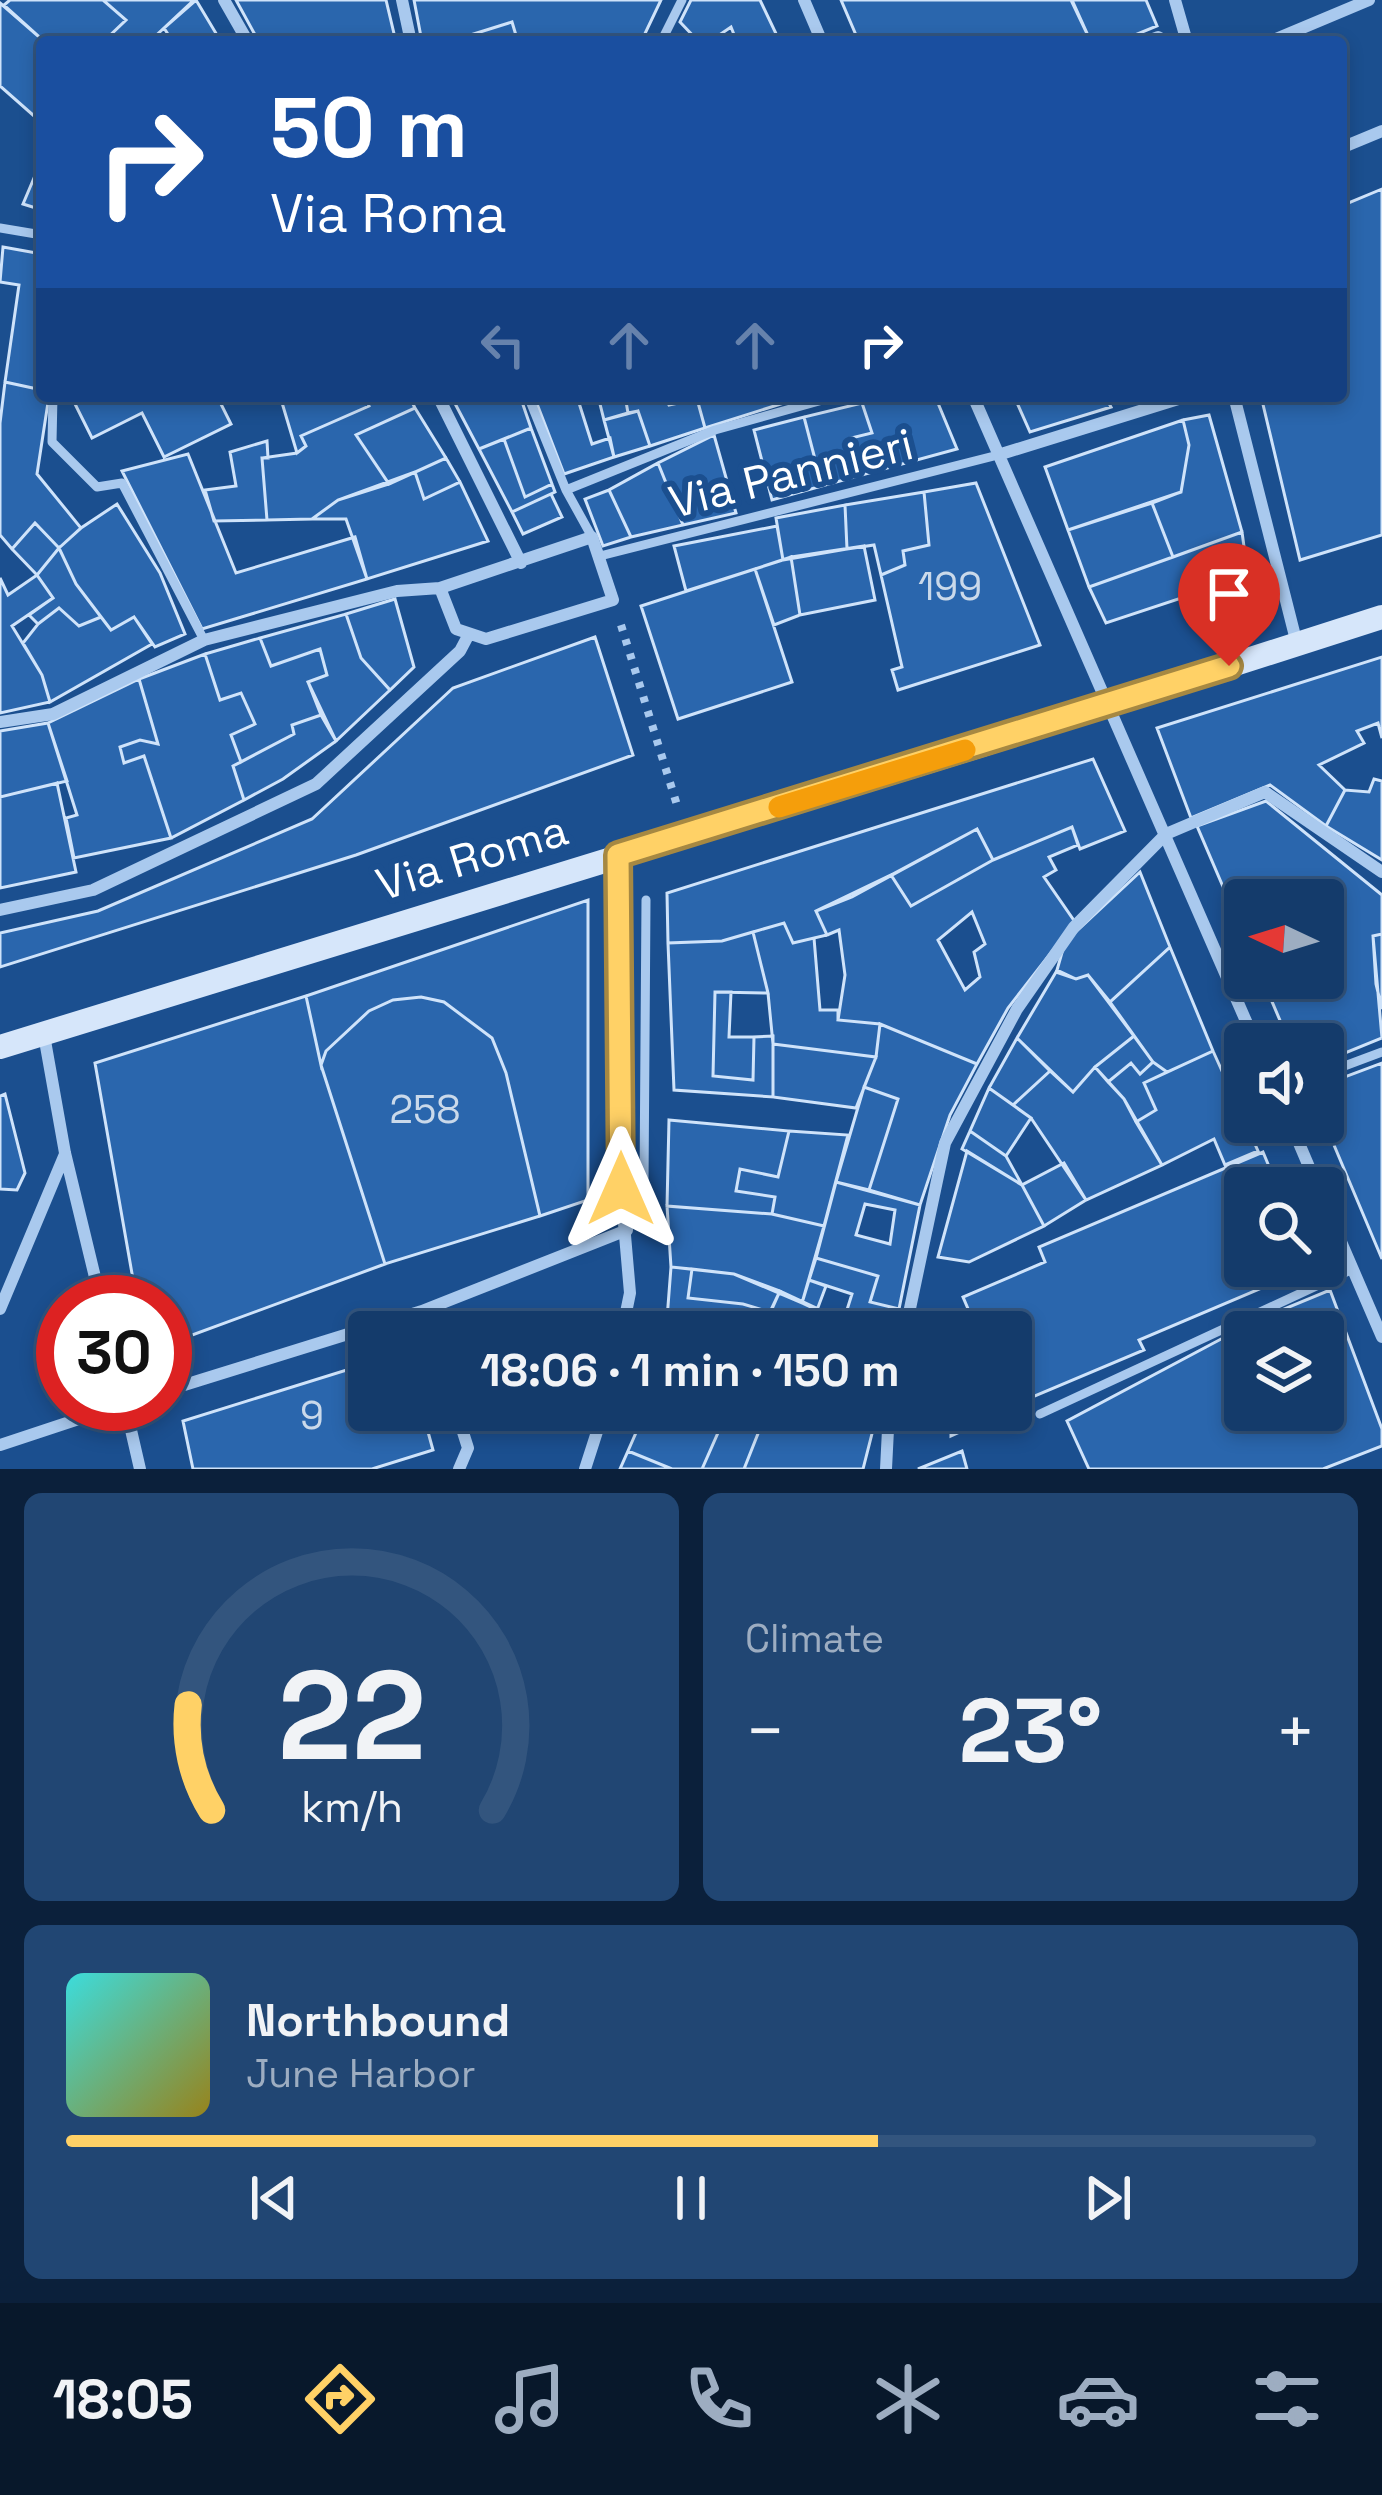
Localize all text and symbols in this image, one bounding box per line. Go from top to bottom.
text: 50 m [270,74,468,182]
icon: right [72,84,228,240]
text: Via Roma [270,179,507,248]
icon: left [470,312,536,378]
icon: ahead [596,312,662,378]
icon: ahead [722,312,788,378]
icon: right [848,312,914,378]
street label: Via Pannieri [663,415,919,531]
pin [1178,543,1280,666]
icon: arrive [1196,561,1262,627]
house number: 199 [918,562,982,611]
street label: Via Roma [369,801,575,913]
north arrow [1224,879,1344,999]
map controls [1224,879,1344,1431]
button: sound [1224,1023,1344,1143]
house number: 258 [389,1085,461,1134]
position arrow [558,1126,684,1252]
button: search [1224,1167,1344,1287]
speed limit sign: 30 [36,1275,192,1431]
button: layers [1224,1311,1344,1431]
text: 18:06 · 1 min · 150 m [480,1342,900,1399]
house number: 9 [300,1391,324,1440]
text: Climate [745,1614,884,1663]
text: 22 [277,1636,426,1795]
text: 23° [959,1673,1102,1788]
text: − [745,1689,786,1773]
text: + [1275,1689,1316,1773]
text: km/h [300,1780,403,1835]
text: Northbound [246,1992,510,2049]
text: June Harbor [246,2049,476,2098]
icon: previous [241,2165,307,2231]
icon: pause [658,2165,724,2231]
icon: next [1075,2165,1141,2231]
icon: directions [298,2357,382,2441]
icon: music [488,2357,572,2441]
icon: phone [677,2357,761,2441]
icon: climate [866,2357,950,2441]
icon: car [1056,2357,1140,2441]
icon: filters [1245,2357,1329,2441]
text: 18:05 [53,2365,193,2434]

